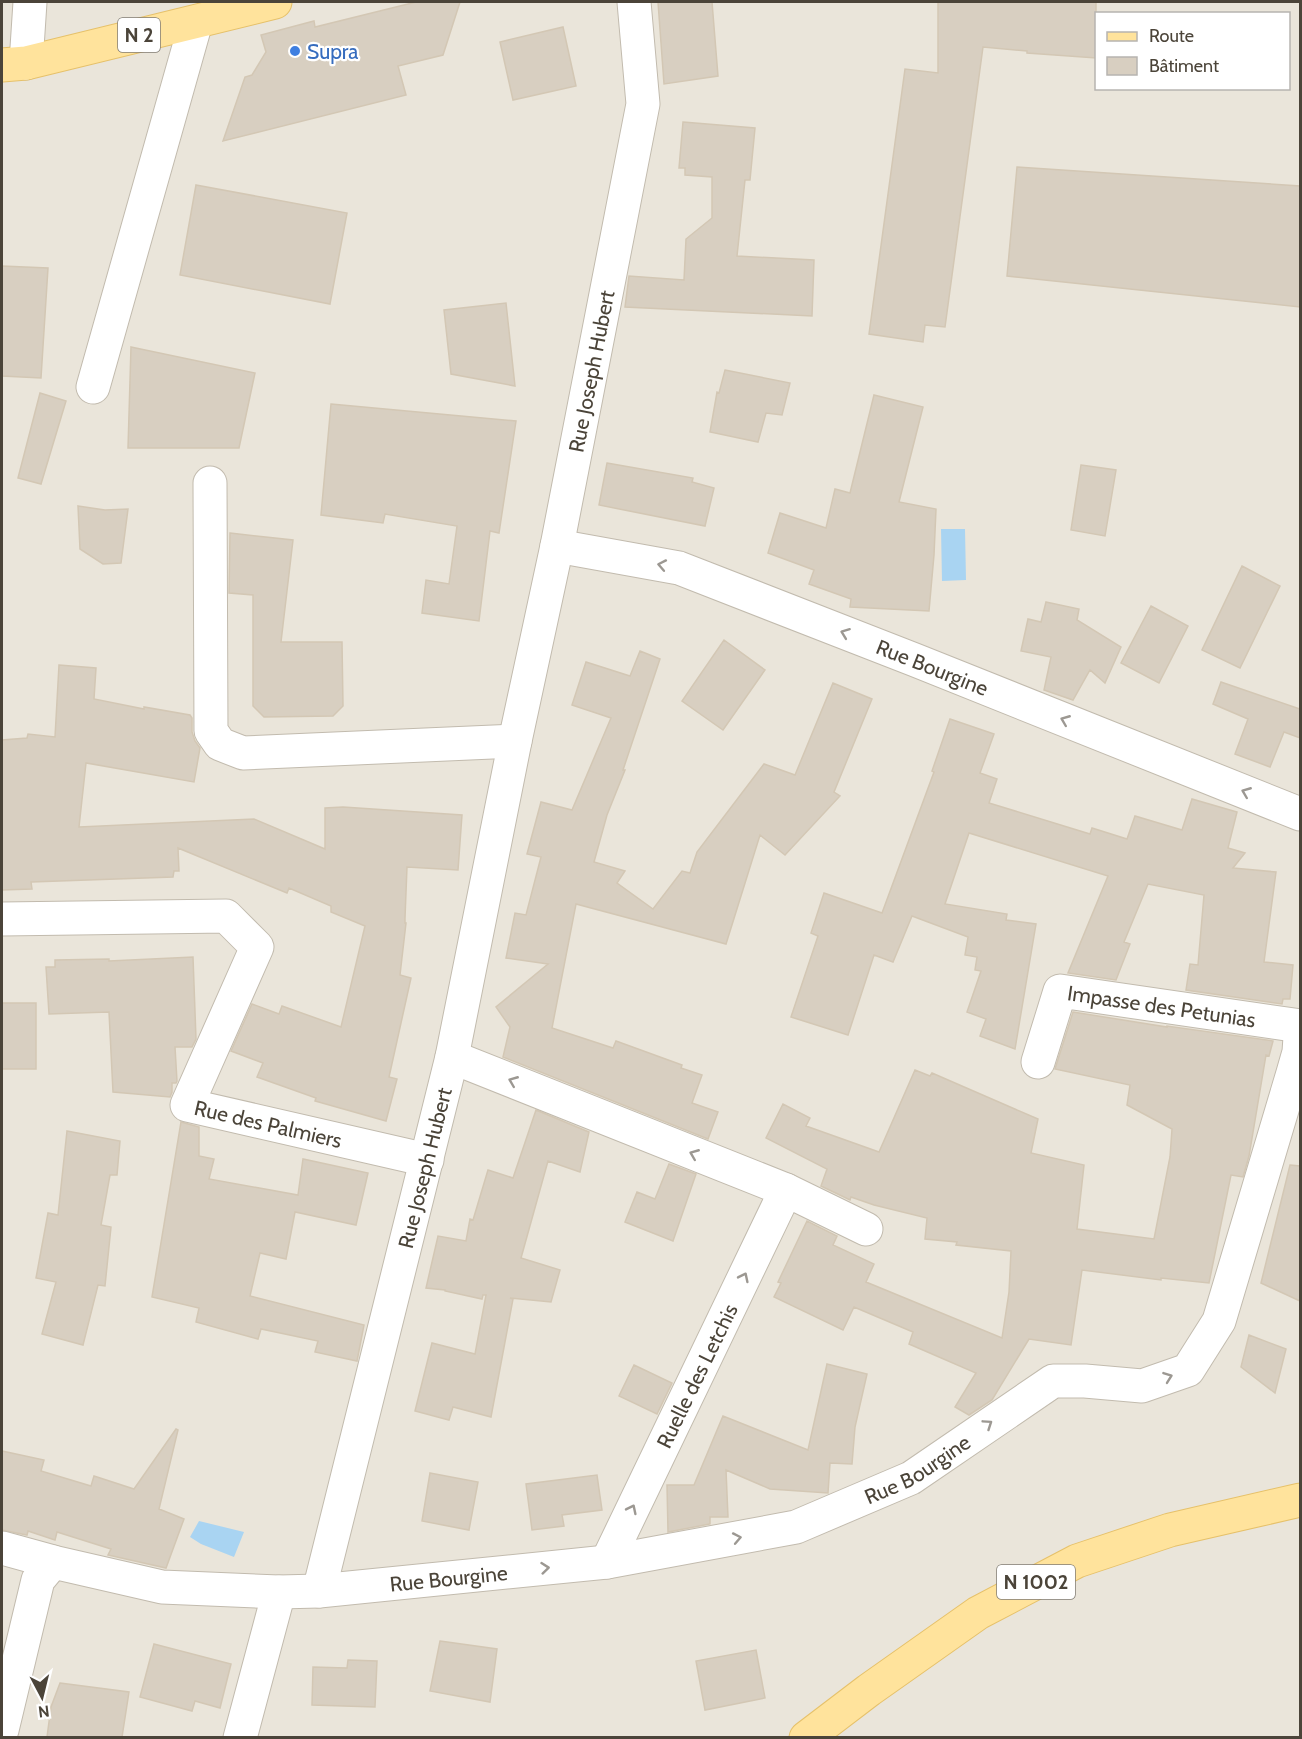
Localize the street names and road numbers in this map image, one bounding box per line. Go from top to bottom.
road number: N 2 [118,18,160,52]
street label: Rue Joseph Hubert [563,288,619,454]
street label: Rue Bourgine [873,634,992,701]
street label: Impasse des Petunias [1066,980,1258,1032]
street label: Rue Joseph Hubert [392,1085,456,1251]
street label: Rue des Palmiers [192,1095,345,1153]
street label: Ruelle des Letchis [651,1300,743,1452]
street label: Rue Bourgine [860,1429,975,1509]
street label: Rue Bourgine [388,1560,509,1596]
road number: N 1002 [997,1565,1075,1599]

